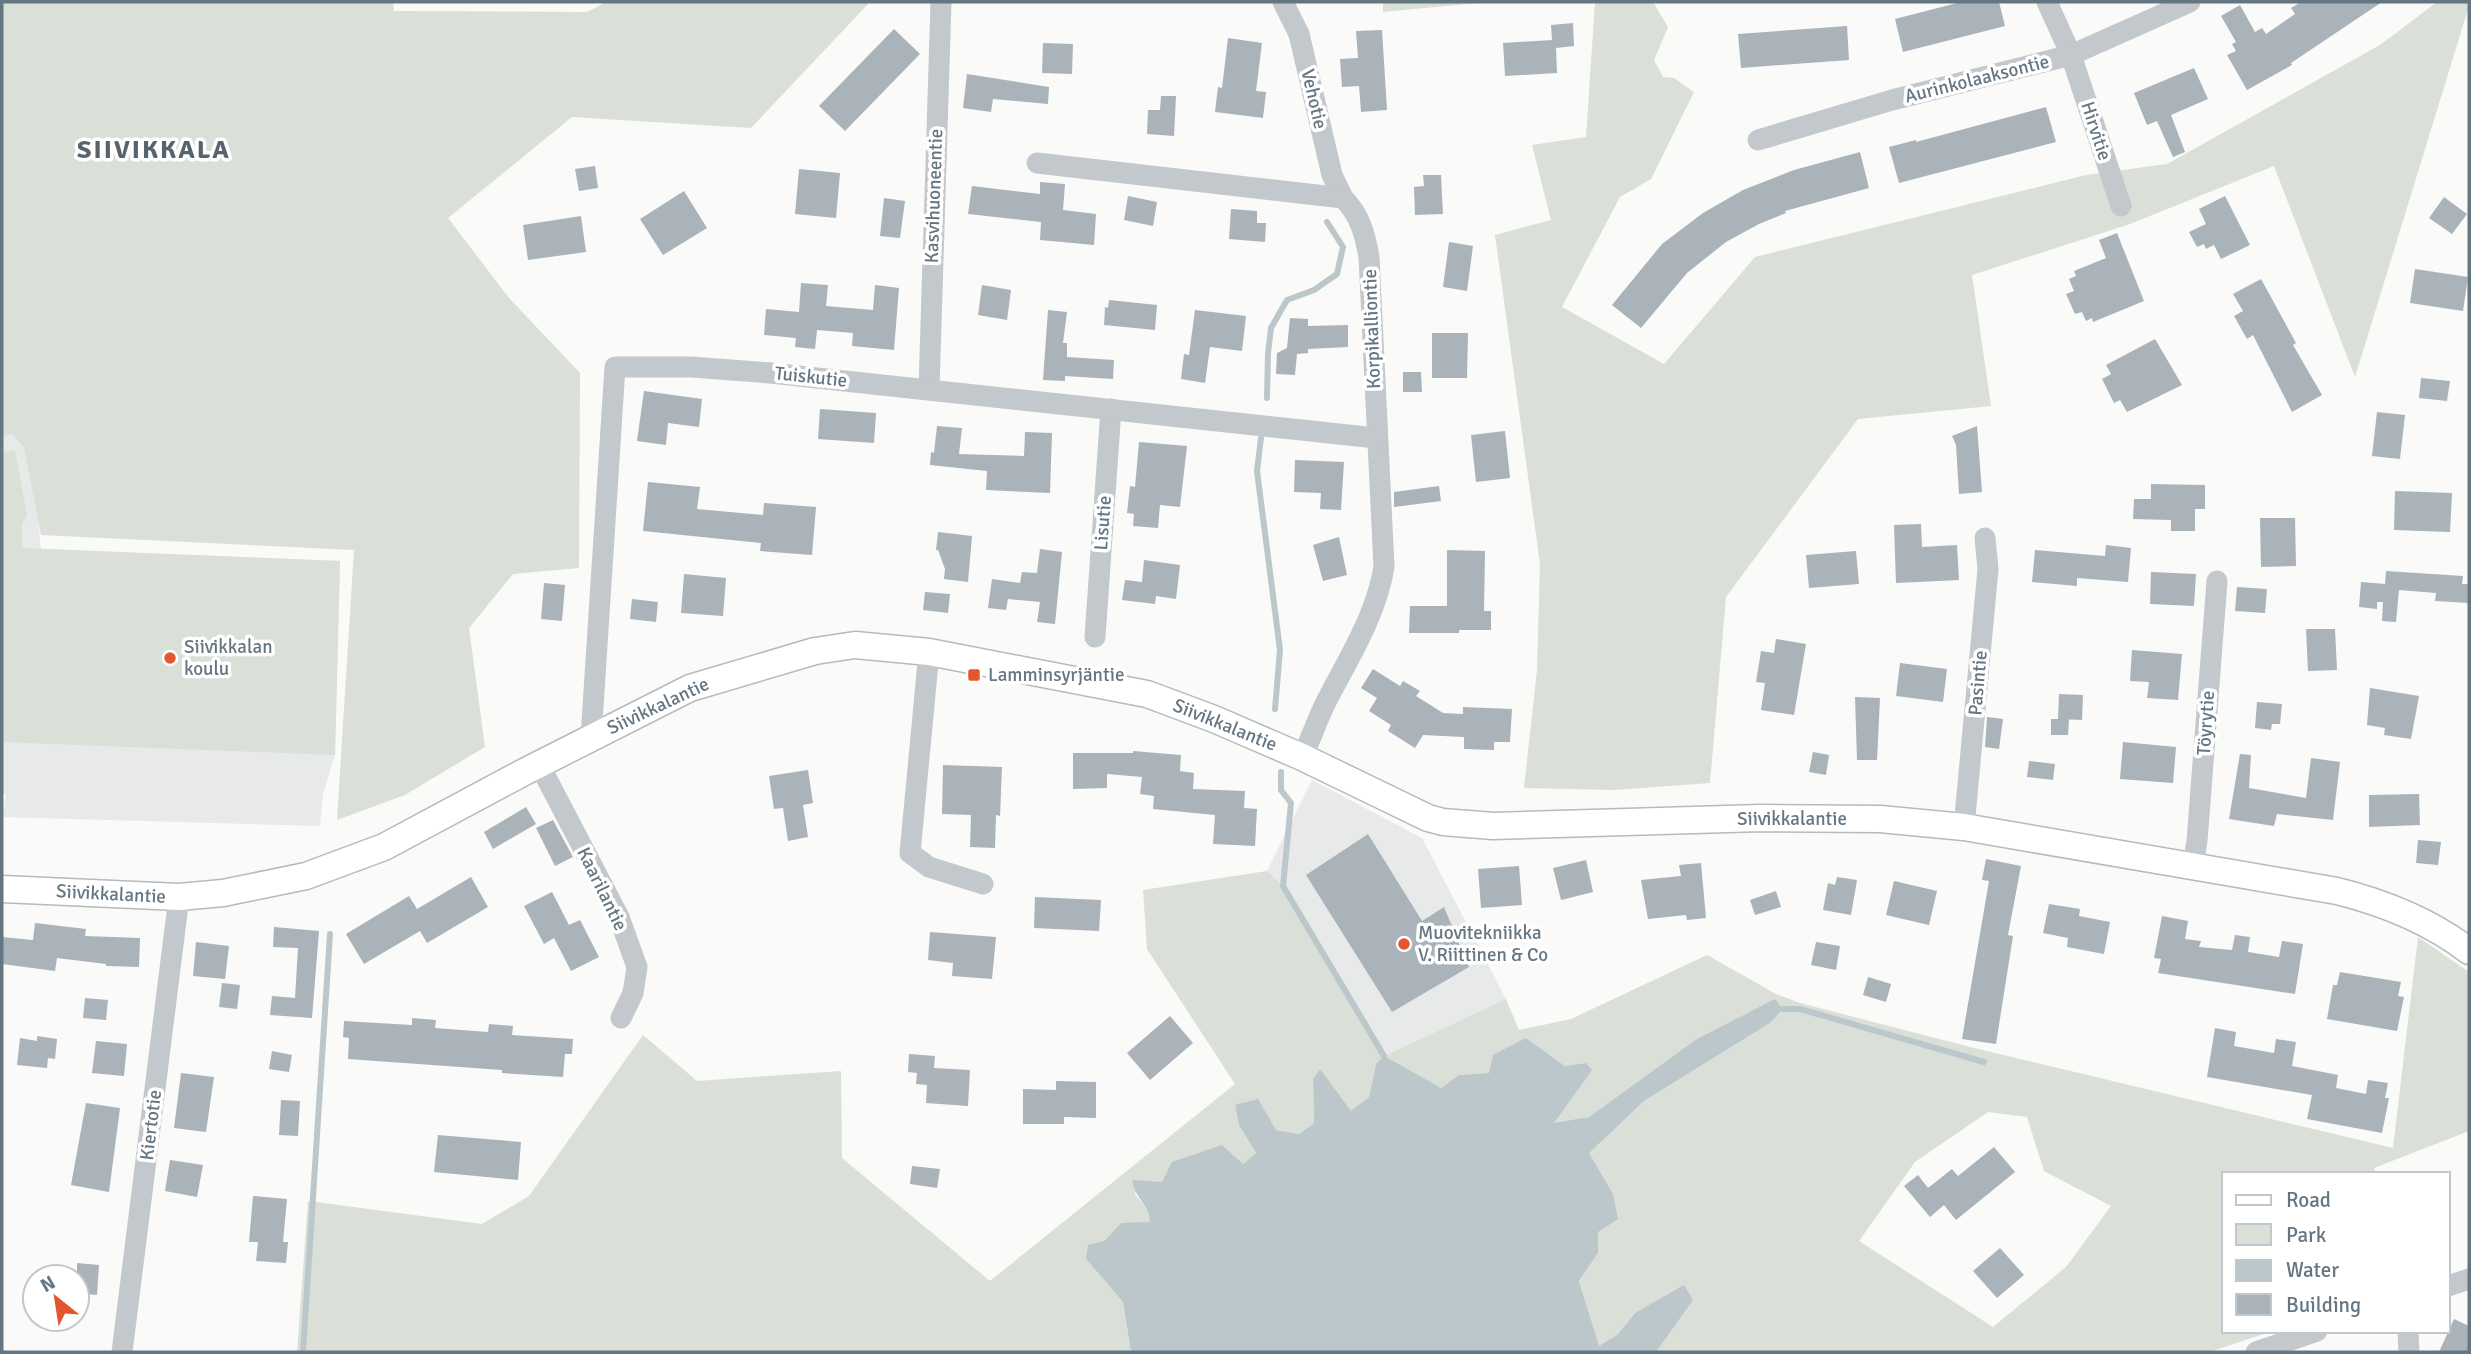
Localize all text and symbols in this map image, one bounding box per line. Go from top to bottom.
street label: Aurinkolaaksontie [1902,49,2052,109]
street label: Vehotie [1295,67,1333,131]
street label: Hirvitie [2075,99,2117,163]
street label: Kasvihuoneentie [920,128,948,264]
district label: SIIVIKKALA [77,134,231,166]
street label: Korpikalliontie [1358,269,1386,389]
street label: Tuiskutie [774,361,848,393]
street label: Lisutie [1089,495,1117,551]
place label: Siivikkalan koulu [184,635,273,681]
street label: Pasintie [1963,649,1993,717]
marker: Siivikkalan koulu [162,650,178,666]
place label: Lamminsyrjäntie [988,663,1124,687]
marker: Lamminsyrjäntie [966,667,982,683]
street label: Siivikkalantie [603,672,713,740]
street label: Töyrytie [2192,690,2220,756]
street label: Siivikkalantie [1170,693,1280,757]
street label: Siivikkalantie [1737,807,1847,831]
street label: Kaarilantie [571,843,633,935]
street label: Siivikkalantie [55,879,167,909]
place label: Muovitekniikka V. Riittinen & Co [1418,921,1548,967]
marker: Muovitekniikka V. Riittinen & Co [1396,936,1412,952]
street label: Kiertotie [135,1088,167,1162]
legend [2222,1172,2450,1333]
text: Road [2286,1187,2331,1213]
text: Park [2286,1222,2327,1248]
text: Water [2286,1257,2339,1283]
north arrow [21,1263,91,1333]
text: N [36,1270,60,1298]
text: Building [2286,1292,2361,1318]

